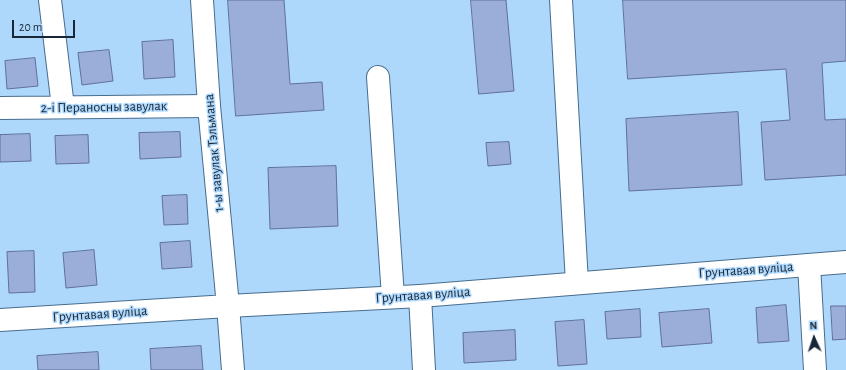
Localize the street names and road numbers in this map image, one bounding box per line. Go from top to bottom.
street label: 1-ы завулак Тэльмана [200,93,228,213]
street label: 2-і Пераносны завулак [41,97,167,117]
street label: Грунтавая вуліца [698,258,794,282]
street label: Грунтавая вуліца [375,283,471,307]
street label: Грунтавая вуліца [52,302,148,326]

